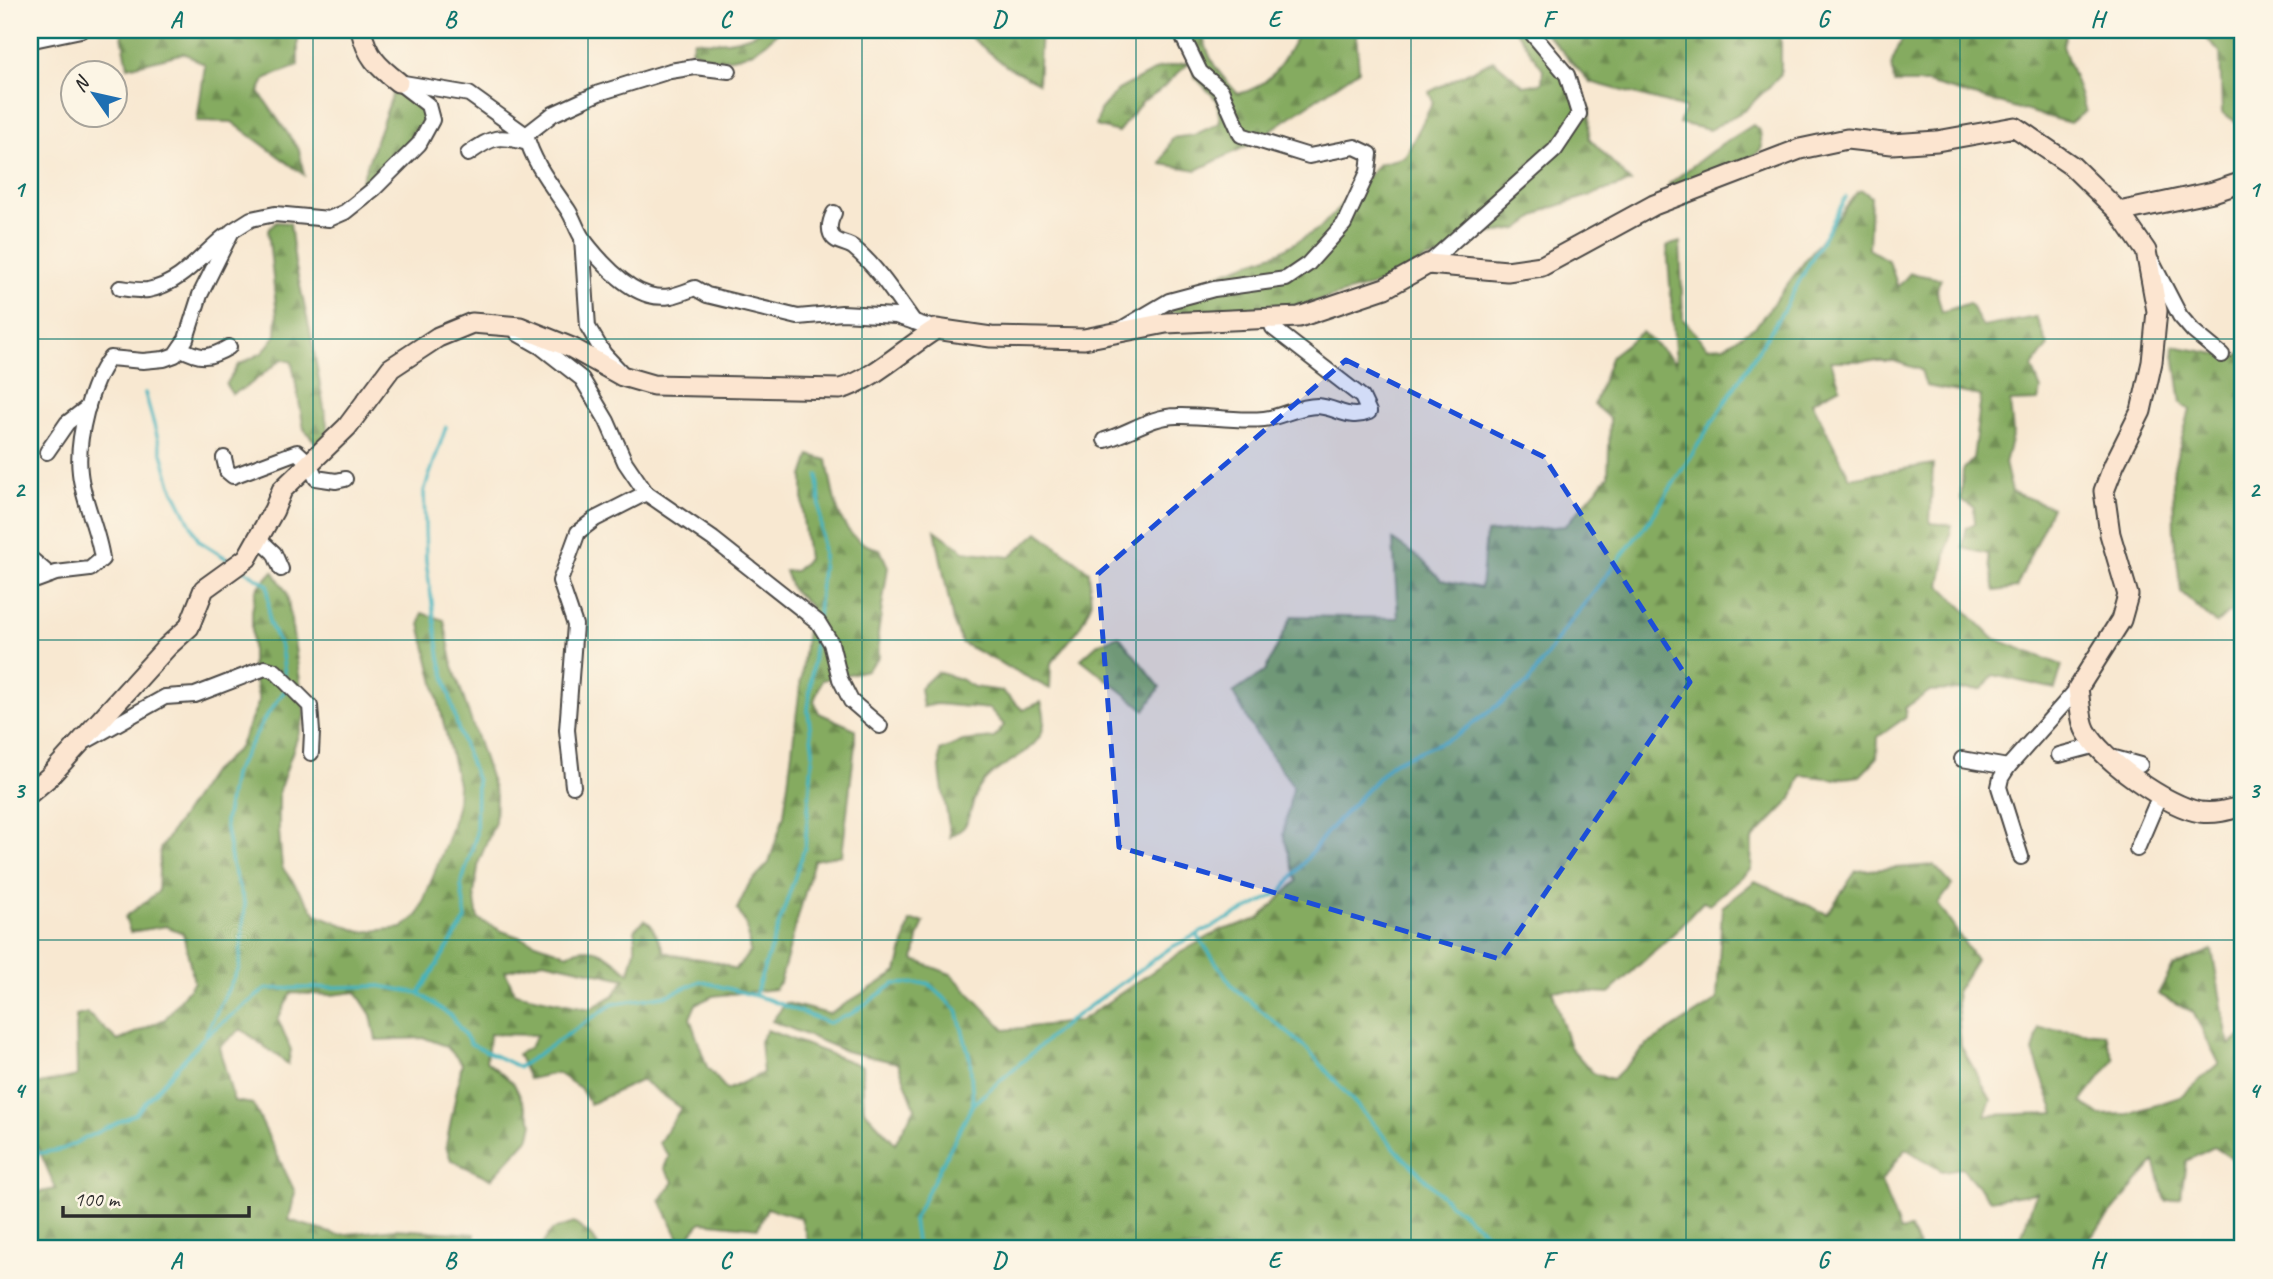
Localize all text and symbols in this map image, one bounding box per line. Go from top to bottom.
text: A [170,5,184,34]
text: B [444,5,458,34]
text: C [720,5,734,34]
text: D [992,5,1008,34]
text: E [1268,5,1284,34]
text: F [1543,5,1559,34]
text: G [1817,5,1832,34]
text: H [2090,5,2108,34]
north arrow [60,60,130,130]
text: N [67,71,96,97]
text: 1 [14,175,27,204]
text: 1 [2249,175,2262,204]
text: 2 [14,475,27,504]
text: 2 [2249,475,2262,504]
text: 3 [14,776,27,805]
text: 3 [2249,776,2262,805]
text: 4 [14,1076,27,1105]
text: 4 [2249,1076,2262,1105]
scale bar [63,1174,248,1218]
text: 100 m [74,1186,121,1212]
text: A [170,1246,184,1275]
text: B [444,1246,458,1275]
text: C [720,1246,734,1275]
text: D [992,1246,1008,1275]
text: E [1268,1246,1284,1275]
text: F [1543,1246,1559,1275]
text: G [1817,1246,1832,1275]
text: H [2090,1246,2108,1275]

